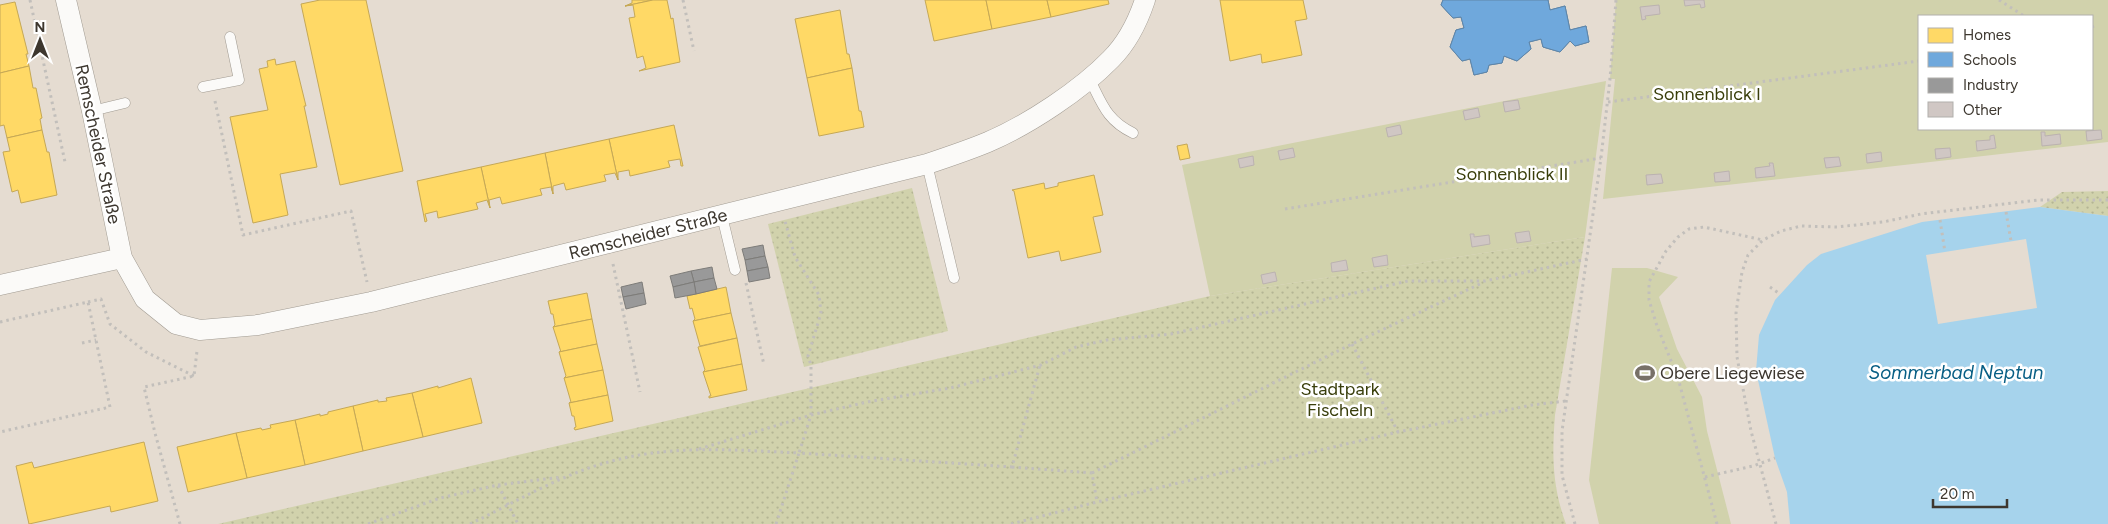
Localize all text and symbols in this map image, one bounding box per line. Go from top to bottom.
north arrow [15,15,65,65]
legend [1918,15,2093,130]
text: N [35,19,45,36]
text: Homes [1963,26,2011,44]
text: Schools [1963,51,2016,69]
street label: Remscheider Straße [70,62,126,226]
text: Industry [1963,76,2018,94]
park label: Sonnenblick I [1653,83,1761,105]
text: Other [1963,101,2002,119]
park label: Sonnenblick II [1456,163,1568,185]
street label: Remscheider Straße [566,204,730,264]
water label: Sommerbad Neptun [1869,361,2044,384]
sports icon: Obere Liegewiese [1634,362,1656,384]
place label: Obere Liegewiese [1660,362,1805,384]
park label: Stadtpark Fischeln [1301,378,1380,421]
scale bar [1933,476,2007,508]
text: 20 m [1940,485,1974,503]

